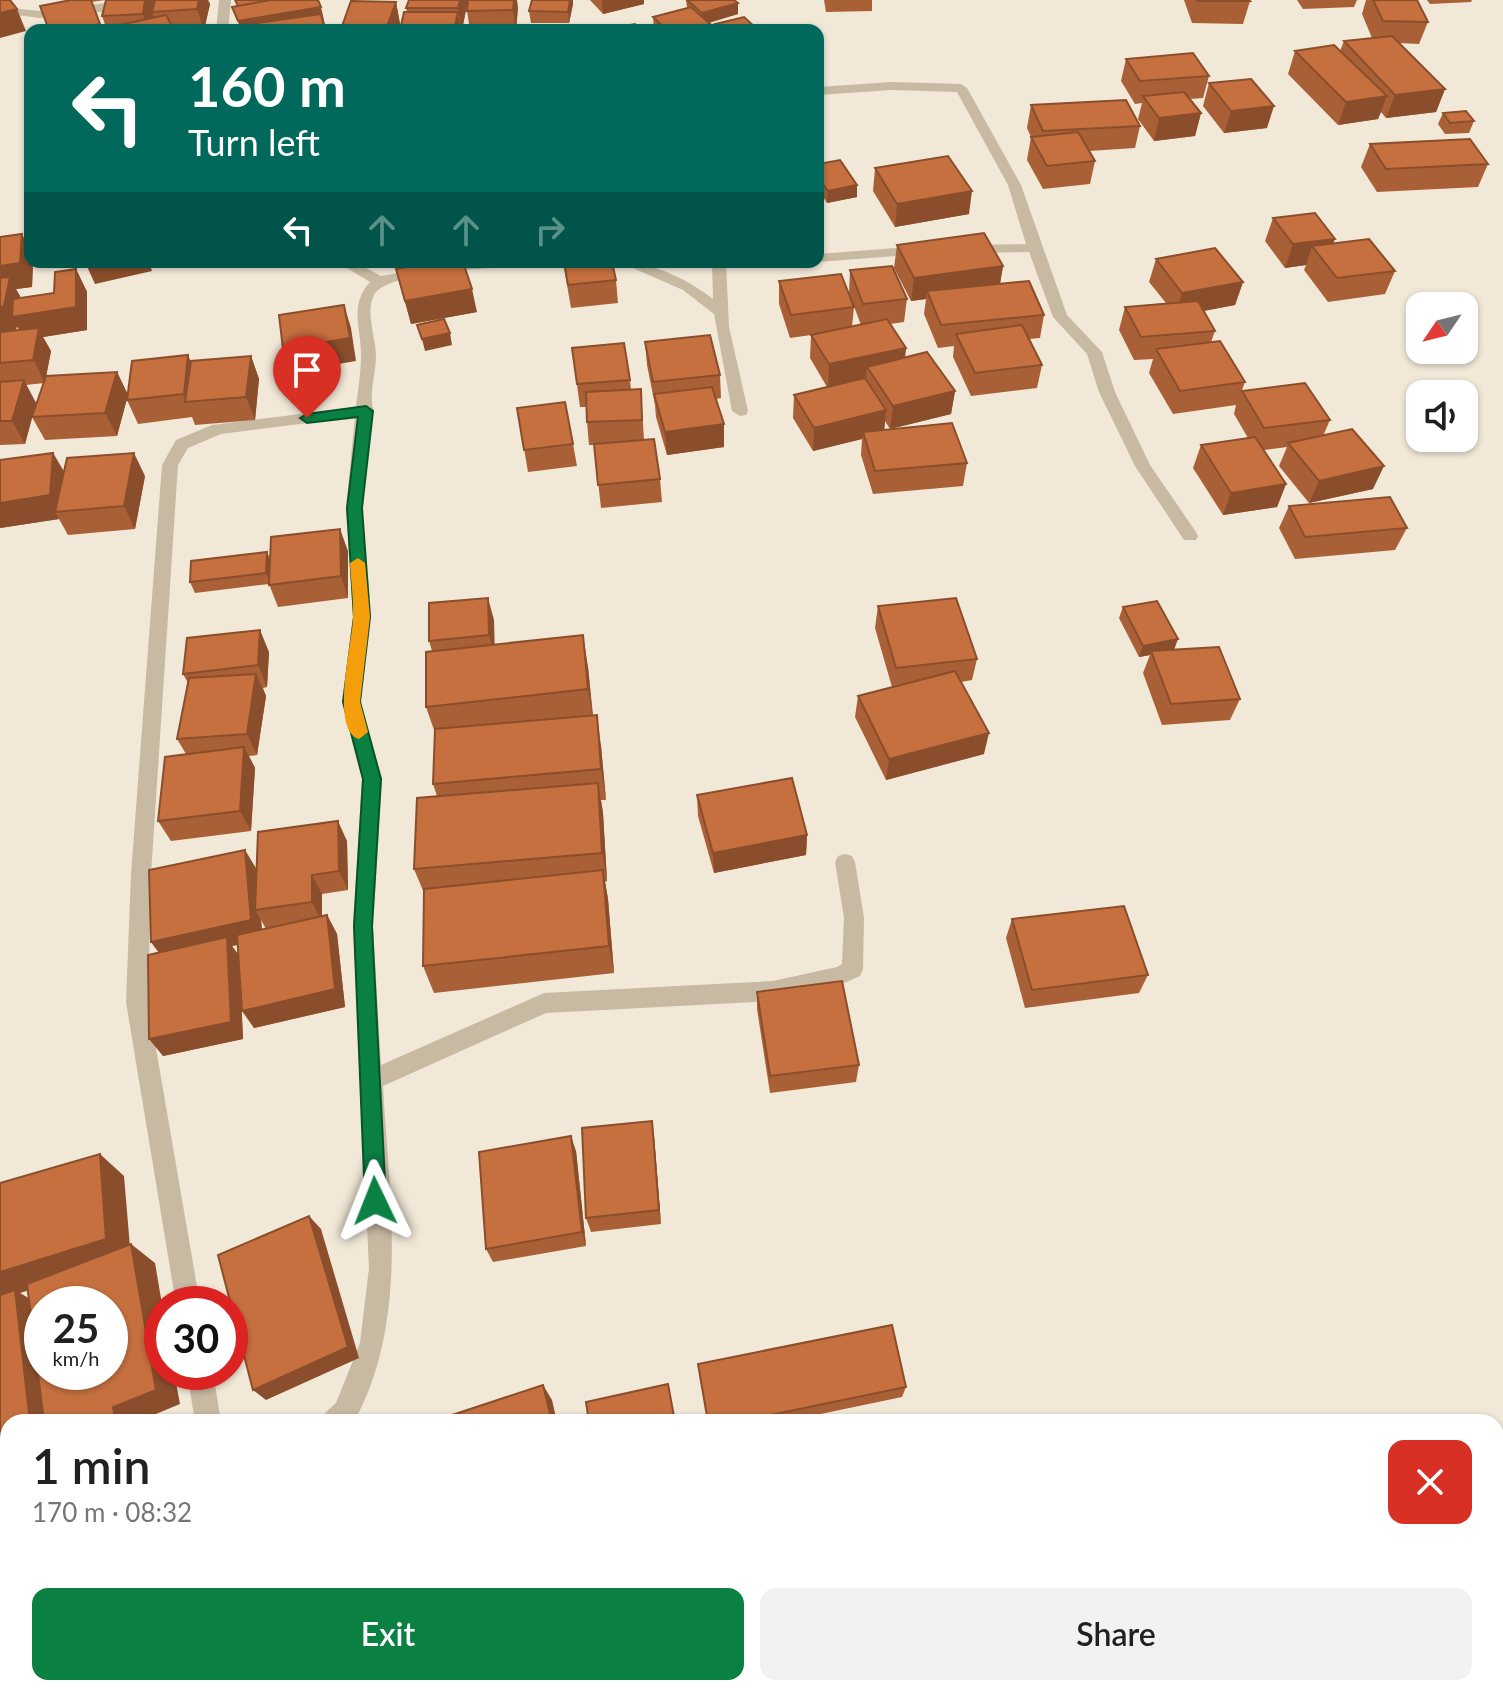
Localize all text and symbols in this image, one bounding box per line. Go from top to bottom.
text: 160 m [188,52,346,119]
icon: left [56,56,160,160]
text: Turn left [188,120,320,164]
icon: left [276,208,320,252]
icon: ahead [360,208,404,252]
icon: ahead [444,208,488,252]
icon: right [528,208,572,252]
north arrow [1406,292,1478,364]
map controls [1406,292,1478,452]
pin [273,336,341,418]
icon: arrive [285,348,329,392]
button: sound [1406,380,1478,452]
position arrow [333,1159,417,1243]
speed limit sign: 30 [144,1286,248,1390]
text: 25 [53,1304,99,1352]
text: km/h [53,1346,99,1370]
text: 1 min [32,1437,150,1494]
button: close [1388,1440,1472,1524]
text: 170 m · 08:32 [32,1496,192,1528]
button: Exit [32,1588,744,1680]
button: Share [760,1588,1472,1680]

